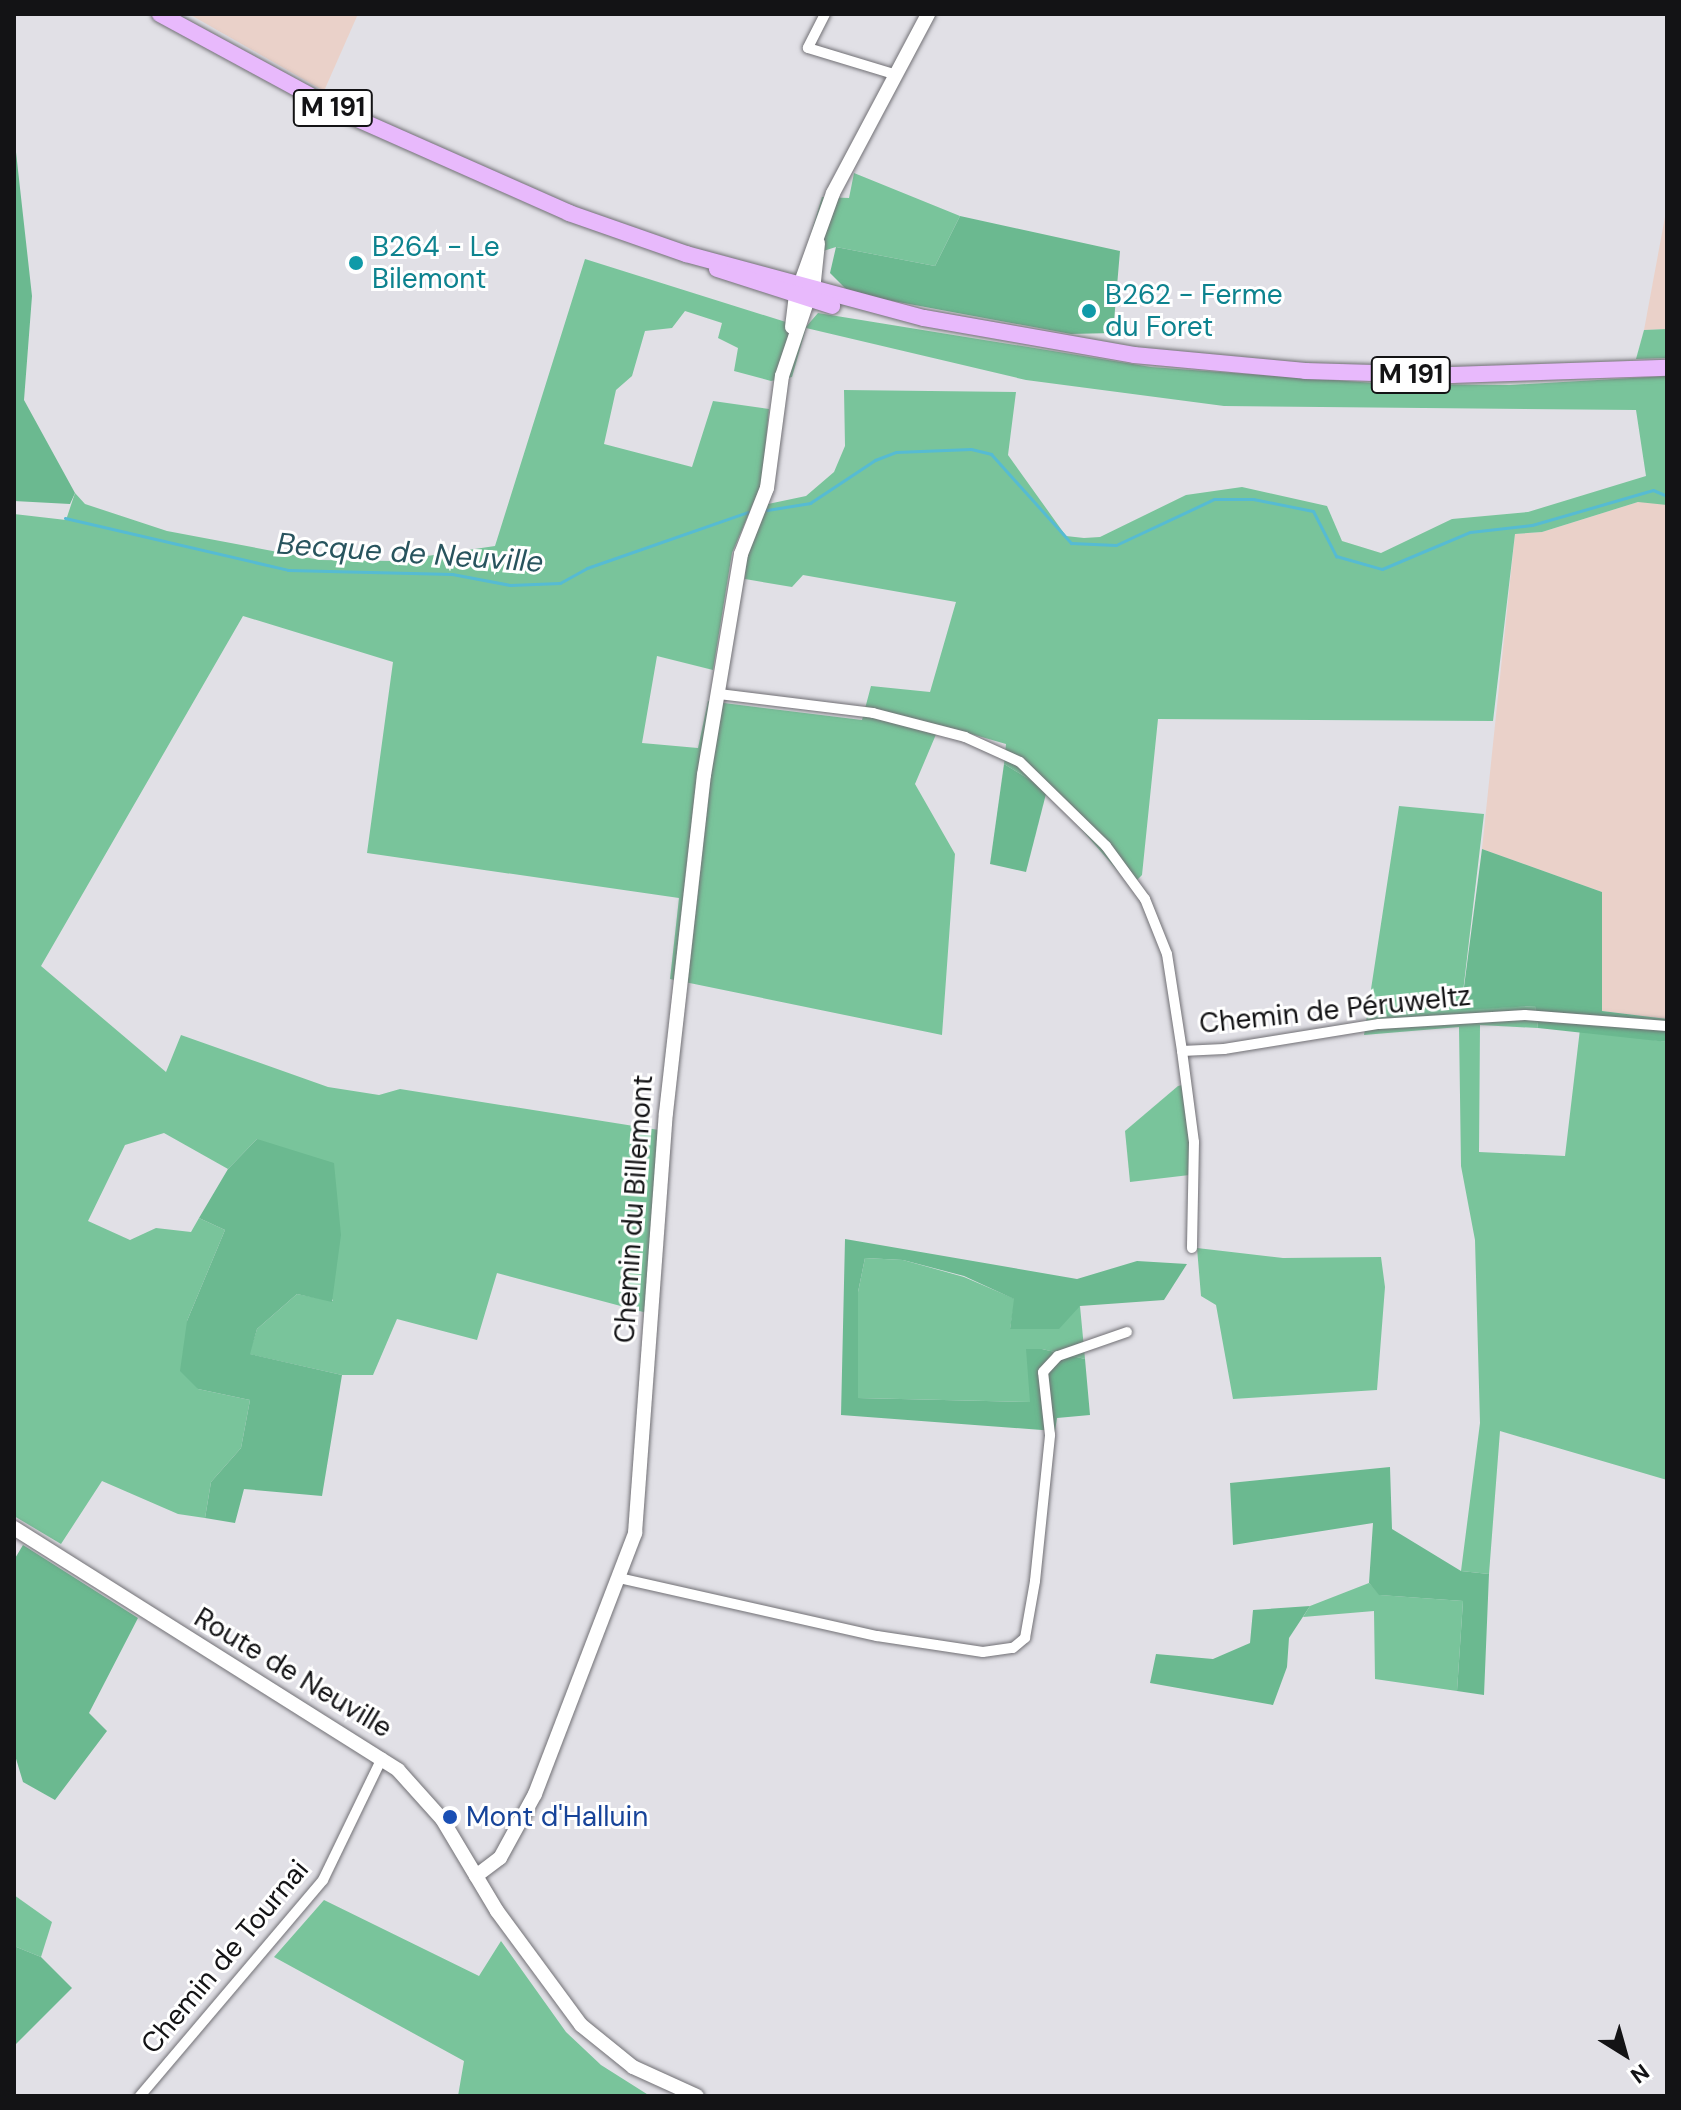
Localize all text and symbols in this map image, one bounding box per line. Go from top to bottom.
road number: M 191 [291,86,375,130]
place label: B264 - Le Bilemont [372,230,500,296]
marker: B264 - Le Bilemont [347,254,365,272]
place label: B262 - Ferme du Foret [1105,278,1283,344]
marker: B262 - Ferme du Foret [1080,302,1098,320]
road number: M 191 [1369,353,1453,397]
water label: Becque de Neuville [275,526,545,580]
street label: Chemin de Péruweltz [1198,979,1472,1041]
street label: Chemin du Billemont [608,1074,660,1344]
street label: Route de Neuville [188,1601,398,1745]
place label: Mont d'Halluin [466,1800,648,1834]
marker: Mont d'Halluin [441,1808,459,1826]
street label: Chemin de Tournai [134,1853,316,2061]
north arrow [1585,2014,1665,2094]
text: N [1625,2057,1655,2090]

